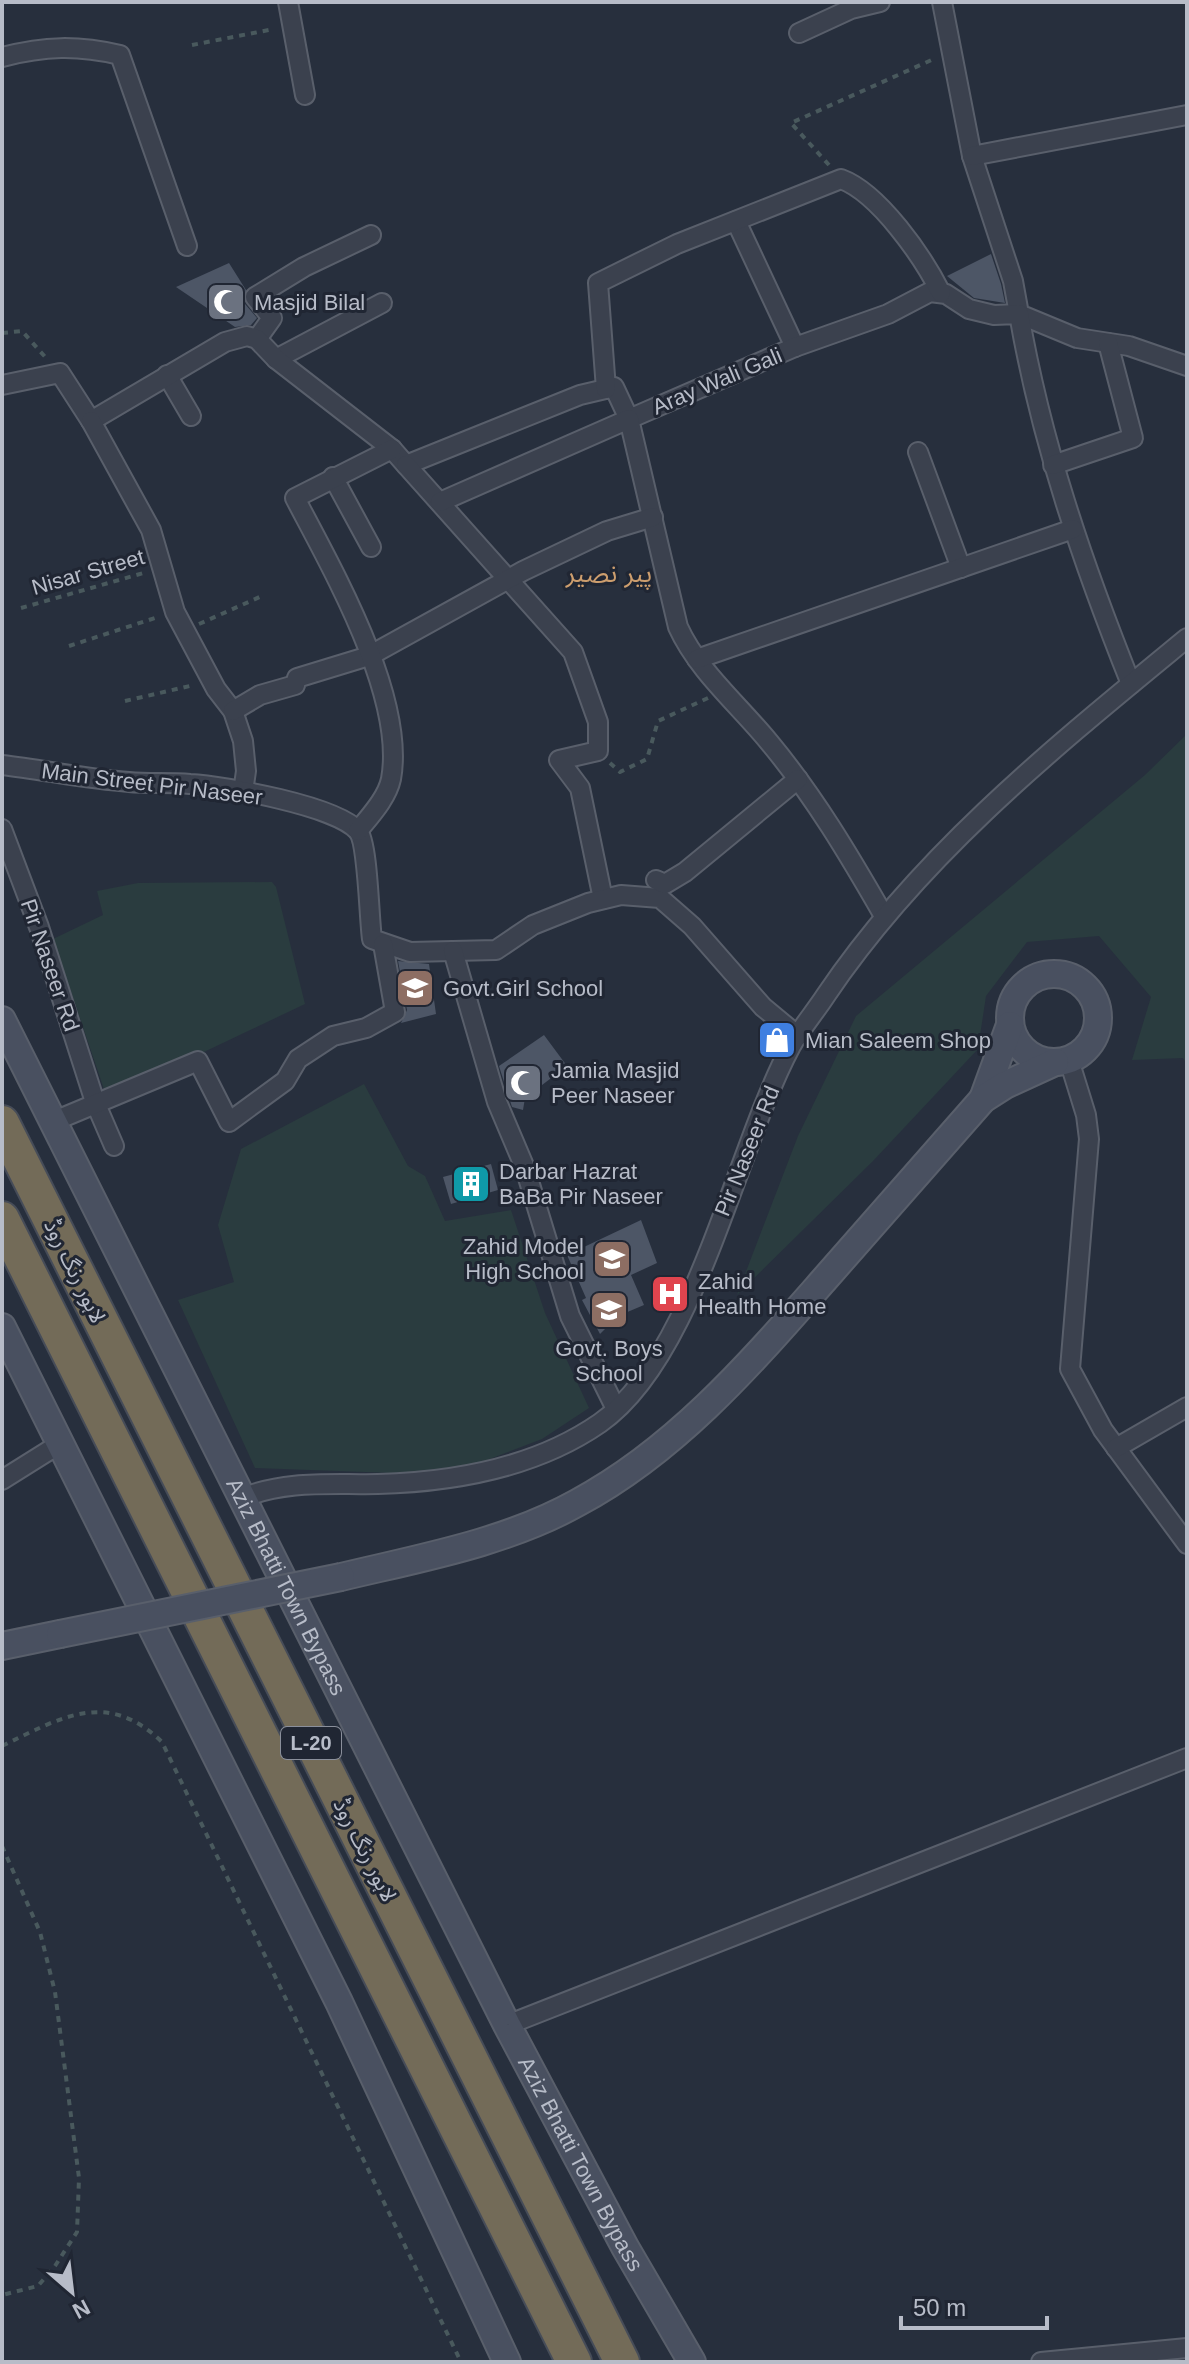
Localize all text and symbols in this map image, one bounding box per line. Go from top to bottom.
mosque icon: Masjid Bilal [205,281,247,323]
place label: Masjid Bilal [254,290,365,315]
street label: Aray Wali Gali [648,342,786,420]
street label: Nisar Street [29,544,147,600]
district label: پیر نصیر [565,558,652,590]
street label: Main Street Pir Naseer [40,758,264,810]
street label: Pir Naseer Rd [16,896,84,1034]
school or university icon: Govt.Girl School [394,967,436,1009]
place label: Govt.Girl School [443,976,603,1001]
shop icon: Mian Saleem Shop [756,1019,798,1061]
place label: Mian Saleem Shop [805,1028,991,1053]
place label: Jamia Masjid Peer Naseer [551,1058,679,1108]
mosque icon: Jamia Masjid Peer Naseer [502,1062,544,1104]
street label: Pir Naseer Rd [710,1082,784,1220]
place label: Darbar Hazrat BaBa Pir Naseer [499,1159,663,1209]
building icon: Darbar Hazrat BaBa Pir Naseer [450,1163,492,1205]
street label: لاہور رنگ روڈ [38,1215,111,1328]
place label: Zahid Model High School [463,1234,584,1284]
school or university icon: Zahid Model High School [591,1238,633,1280]
place label: Zahid Health Home [698,1269,826,1319]
hospital icon: Zahid Health Home [649,1273,691,1315]
school or university icon: Govt. Boys School [588,1289,630,1331]
place label: Govt. Boys School [555,1336,663,1386]
street label: Aziz Bhatti Town Bypass [222,1474,352,1699]
road number: L-20 [281,1727,341,1759]
street label: لاہور رنگ روڈ [327,1794,402,1906]
street label: Aziz Bhatti Town Bypass [514,2052,649,2275]
north arrow [32,2252,112,2332]
scale bar [901,2280,1047,2330]
text: N [68,2294,94,2324]
text: 50 m [913,2294,966,2321]

